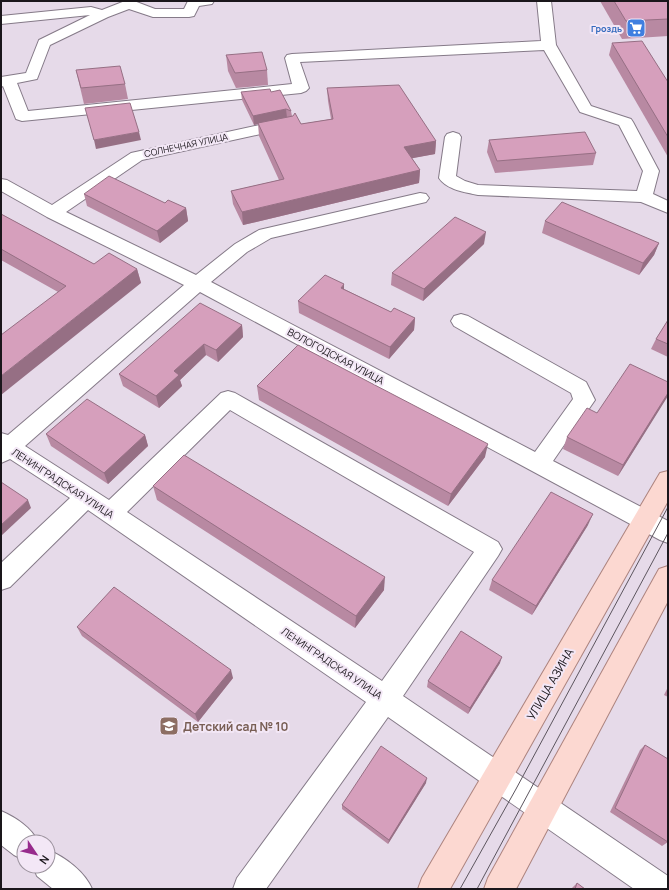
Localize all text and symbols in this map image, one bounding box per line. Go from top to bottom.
supermarket icon: Гроздь [625,17,647,39]
place label: Гроздь [591,22,622,35]
street label: СОЛНЕЧНАЯ УЛИЦА [143,130,229,160]
street label: ВОЛОГОДСКАЯ УЛИЦА [285,325,387,388]
street label: ЛЕНИНГРАДСКАЯ УЛИЦА [9,445,117,522]
street label: ЛЕНИНГРАДСКАЯ УЛИЦА [279,624,386,702]
street label: УЛИЦА АЗИНА [523,645,578,723]
school or university icon: Детский сад № 10 [158,715,180,737]
place label: Детский сад № 10 [183,718,289,735]
north arrow [16,834,56,874]
text: N [36,852,53,868]

